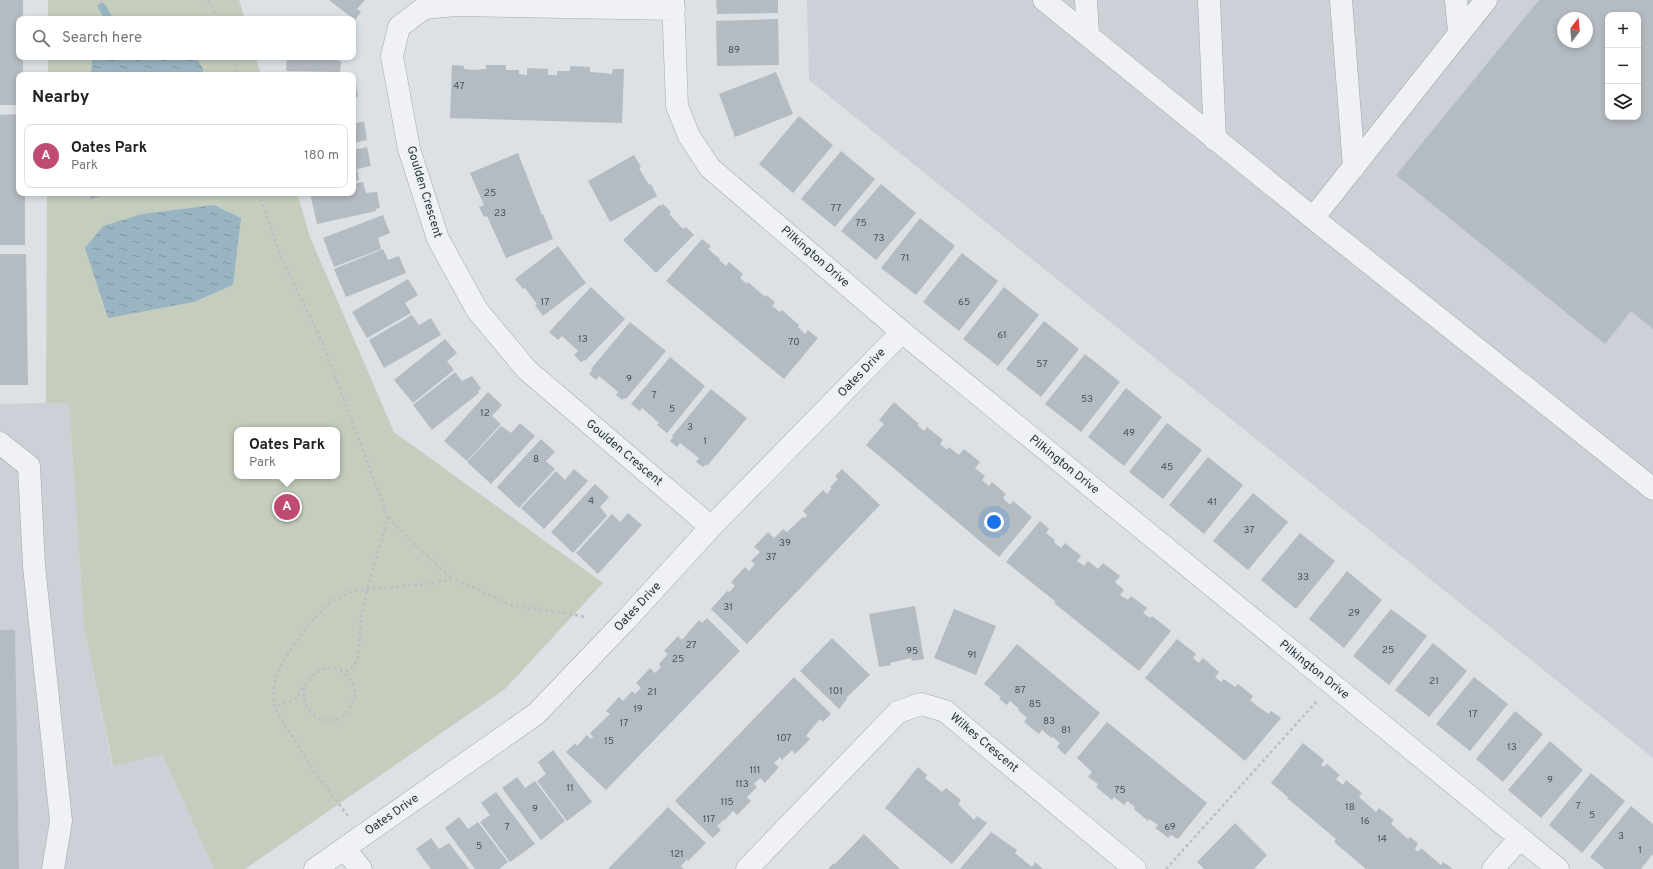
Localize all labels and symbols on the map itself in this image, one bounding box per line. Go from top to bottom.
north arrow [1557,12,1593,48]
house number: 89 [728,44,740,57]
house number: 47 [453,80,465,93]
street label: Goulden Crescent [402,144,446,240]
house number: 25 [484,187,496,200]
house number: 77 [831,202,841,215]
house number: 23 [494,207,506,220]
house number: 75 [855,217,867,230]
street label: Pilkington Drive [777,223,853,291]
house number: 73 [873,232,885,245]
house number: 71 [900,252,910,265]
house number: 17 [541,296,549,309]
house number: 65 [958,296,970,309]
house number: 61 [997,329,1007,342]
house number: 13 [578,333,588,346]
house number: 70 [788,336,800,349]
street label: Oates Drive [835,345,889,401]
house number: 57 [1036,358,1048,371]
house number: 9 [626,373,632,386]
house number: 7 [651,389,657,402]
house number: 53 [1081,393,1093,406]
house number: 5 [669,403,675,416]
house number: 12 [480,407,490,420]
street label: Goulden Crescent [582,416,666,490]
house number: 3 [687,421,693,434]
house number: 49 [1123,427,1135,440]
street label: Pilkington Drive [1026,432,1102,498]
house number: 1 [703,435,707,448]
house number: 8 [533,453,539,466]
house number: 45 [1161,461,1173,474]
pin: A [274,492,300,522]
house number: 4 [588,495,594,508]
house number: 41 [1207,496,1217,509]
your location [984,512,1004,532]
house number: 37 [1243,524,1255,537]
house number: 39 [779,537,791,550]
house number: 37 [765,551,777,564]
house number: 33 [1297,571,1309,584]
street label: Oates Drive [611,579,665,635]
house number: 31 [723,601,733,614]
house number: 29 [1348,607,1360,620]
street label: Pilkington Drive [1276,637,1352,703]
house number: 27 [685,639,697,652]
house number: 25 [1382,644,1394,657]
house number: 95 [906,645,918,658]
house number: 91 [967,649,977,662]
house number: 25 [672,653,684,666]
house number: 21 [1429,675,1439,688]
house number: 87 [1014,684,1026,697]
house number: 101 [829,685,843,698]
house number: 21 [647,686,657,699]
house number: 85 [1029,698,1041,711]
house number: 19 [633,703,643,716]
house number: 17 [1469,708,1477,721]
street label: Wilkes Crescent [946,710,1022,776]
house number: 83 [1043,715,1055,728]
house number: 17 [620,717,628,730]
house number: 81 [1061,724,1071,737]
house number: 107 [776,732,792,745]
house number: 15 [604,735,614,748]
house number: 13 [1507,741,1517,754]
house number: 111 [749,764,761,777]
house number: 9 [1547,774,1553,787]
house number: 113 [735,778,749,791]
house number: 11 [566,782,574,795]
house number: 75 [1114,784,1126,797]
street label: Oates Drive [362,791,422,839]
house number: 115 [720,796,734,809]
house number: 7 [1575,800,1581,813]
house number: 18 [1345,801,1355,814]
house number: 9 [532,803,538,816]
house number: 5 [1589,809,1595,822]
house number: 117 [703,813,715,826]
house number: 16 [1360,815,1370,828]
house number: 7 [504,821,510,834]
house number: 69 [1164,821,1176,834]
house number: 3 [1618,830,1624,843]
house number: 14 [1377,833,1387,846]
house number: 5 [476,840,482,853]
house number: 1 [1638,844,1642,857]
house number: 121 [670,848,684,861]

